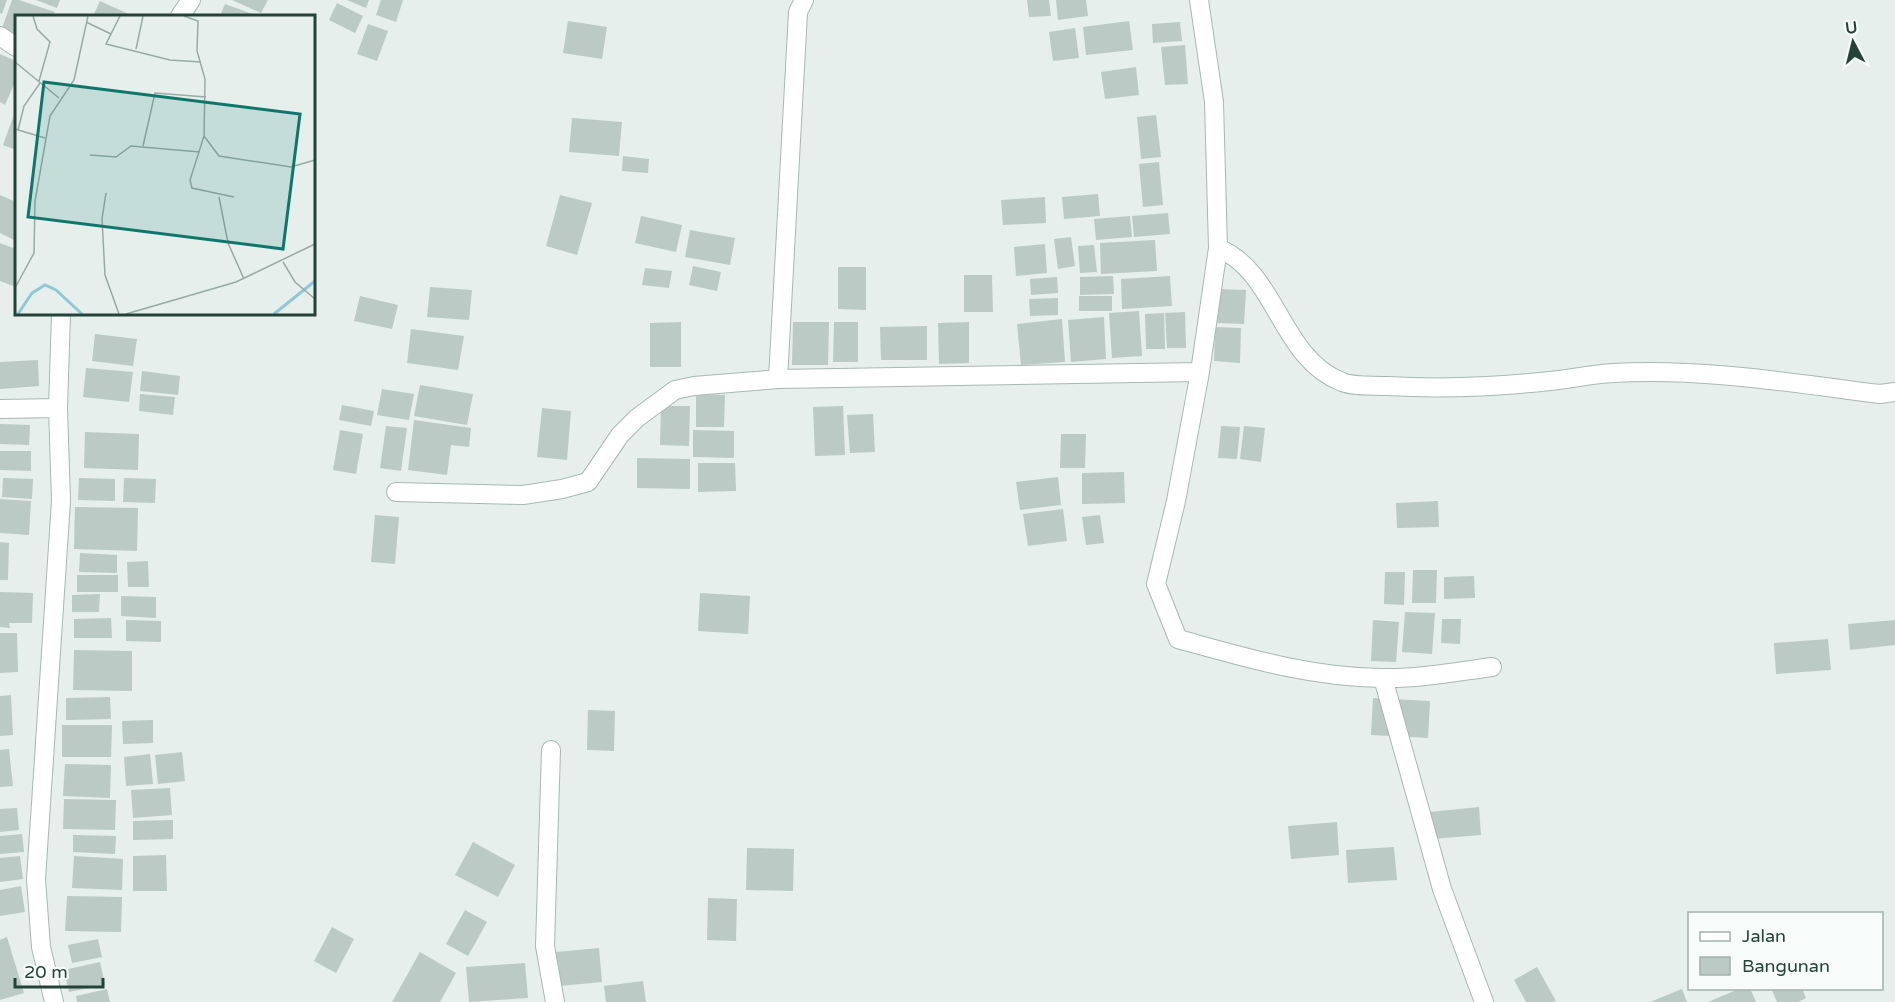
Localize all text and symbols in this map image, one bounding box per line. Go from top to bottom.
north arrow [1823,12,1883,72]
inset map [15,15,315,315]
text: U [1844,17,1859,39]
legend [1688,912,1883,990]
text: Jalan [1742,925,1786,947]
scale bar [15,951,104,989]
text: Bangunan [1742,955,1830,977]
text: 20 m [24,961,68,983]

